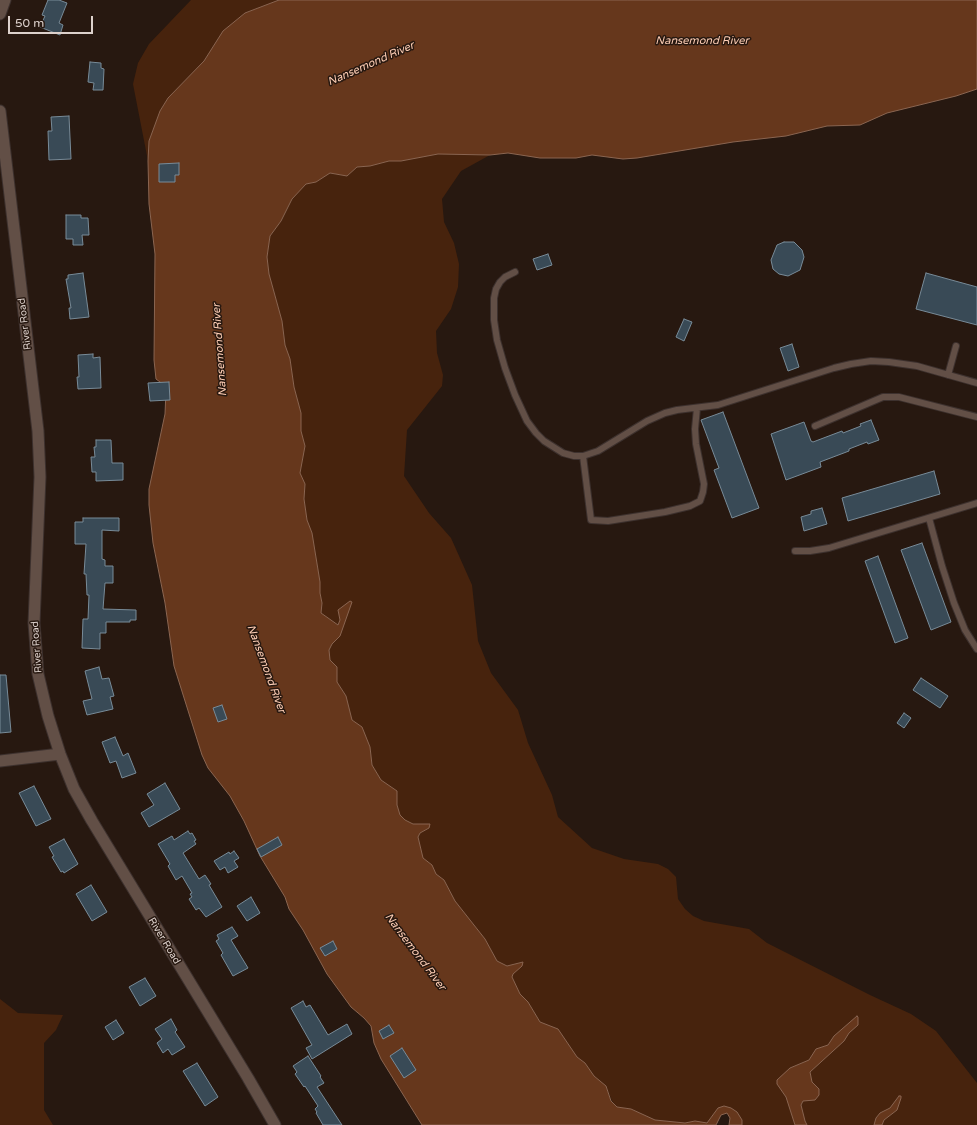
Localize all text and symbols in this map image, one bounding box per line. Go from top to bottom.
scale bar [10,8,95,34]
text: 50 m [15,16,44,30]
water label: Nansemond River [655,34,749,48]
water label: Nansemond River [326,39,416,89]
street label: River Road [16,297,34,351]
water label: Nansemond River [210,303,230,397]
street label: River Road [29,621,45,673]
water label: Nansemond River [244,623,288,715]
water label: Nansemond River [382,911,448,993]
street label: River Road [145,916,183,966]

